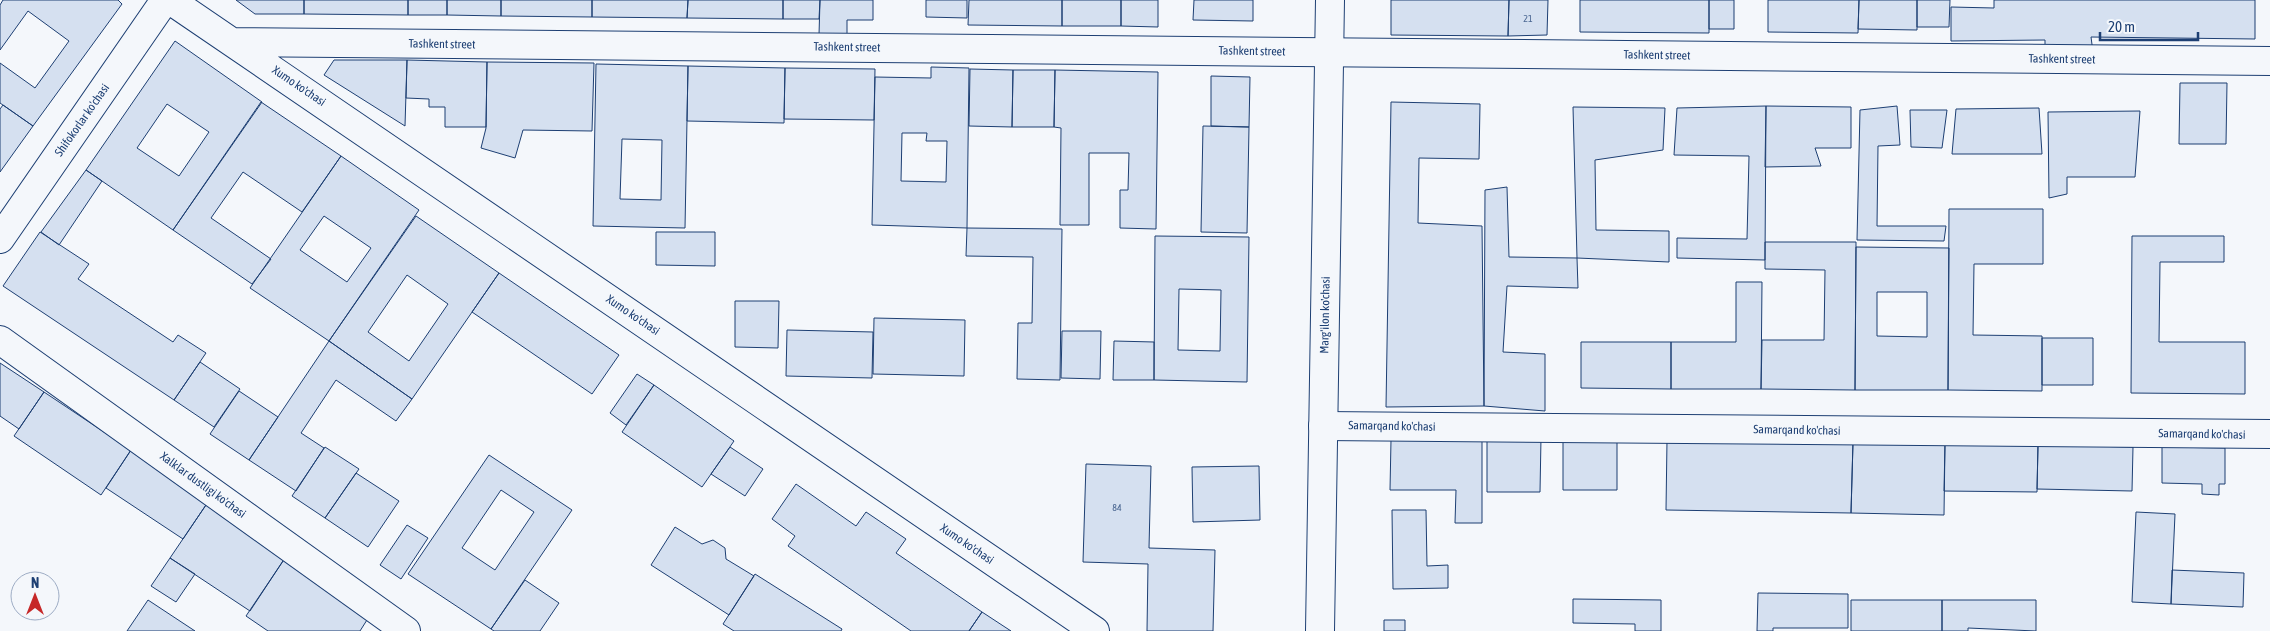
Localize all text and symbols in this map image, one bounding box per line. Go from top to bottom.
scale bar [2100,10,2198,42]
house number: 21 [1523,13,1533,24]
text: 20 m [2108,18,2135,35]
street label: Tashkent street [408,36,476,52]
street label: Tashkent street [813,39,881,55]
street label: Tashkent street [1218,43,1286,59]
street label: Tashkent street [1623,47,1691,63]
street label: Tashkent street [2028,51,2096,67]
street label: Xumo ko'chasi [270,63,328,109]
street label: Shifokorlar ko'chasi [52,81,112,159]
street label: Marg'ilon ko'chasi [1317,276,1333,354]
street label: Xumo ko'chasi [604,292,662,338]
street label: Samarqand ko'chasi [1348,418,1436,434]
street label: Samarqand ko'chasi [1753,422,1841,438]
street label: Samarqand ko'chasi [2158,426,2246,442]
street label: Xalklar dustligi ko'chasi [157,449,249,521]
house number: 84 [1112,502,1122,513]
street label: Xumo ko'chasi [938,521,996,567]
north arrow [10,571,60,621]
text: N [31,575,39,591]

